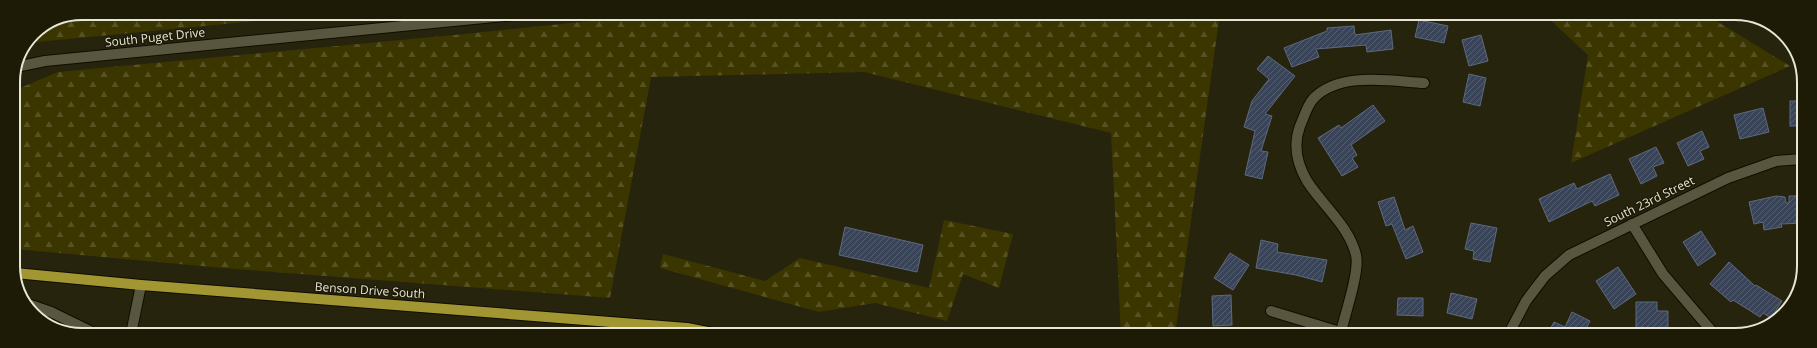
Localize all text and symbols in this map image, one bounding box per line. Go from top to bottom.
street label: South Puget Drive [104,23,206,51]
street label: South 23rd Street [1601,172,1697,230]
street label: Benson Drive South [314,278,426,302]

